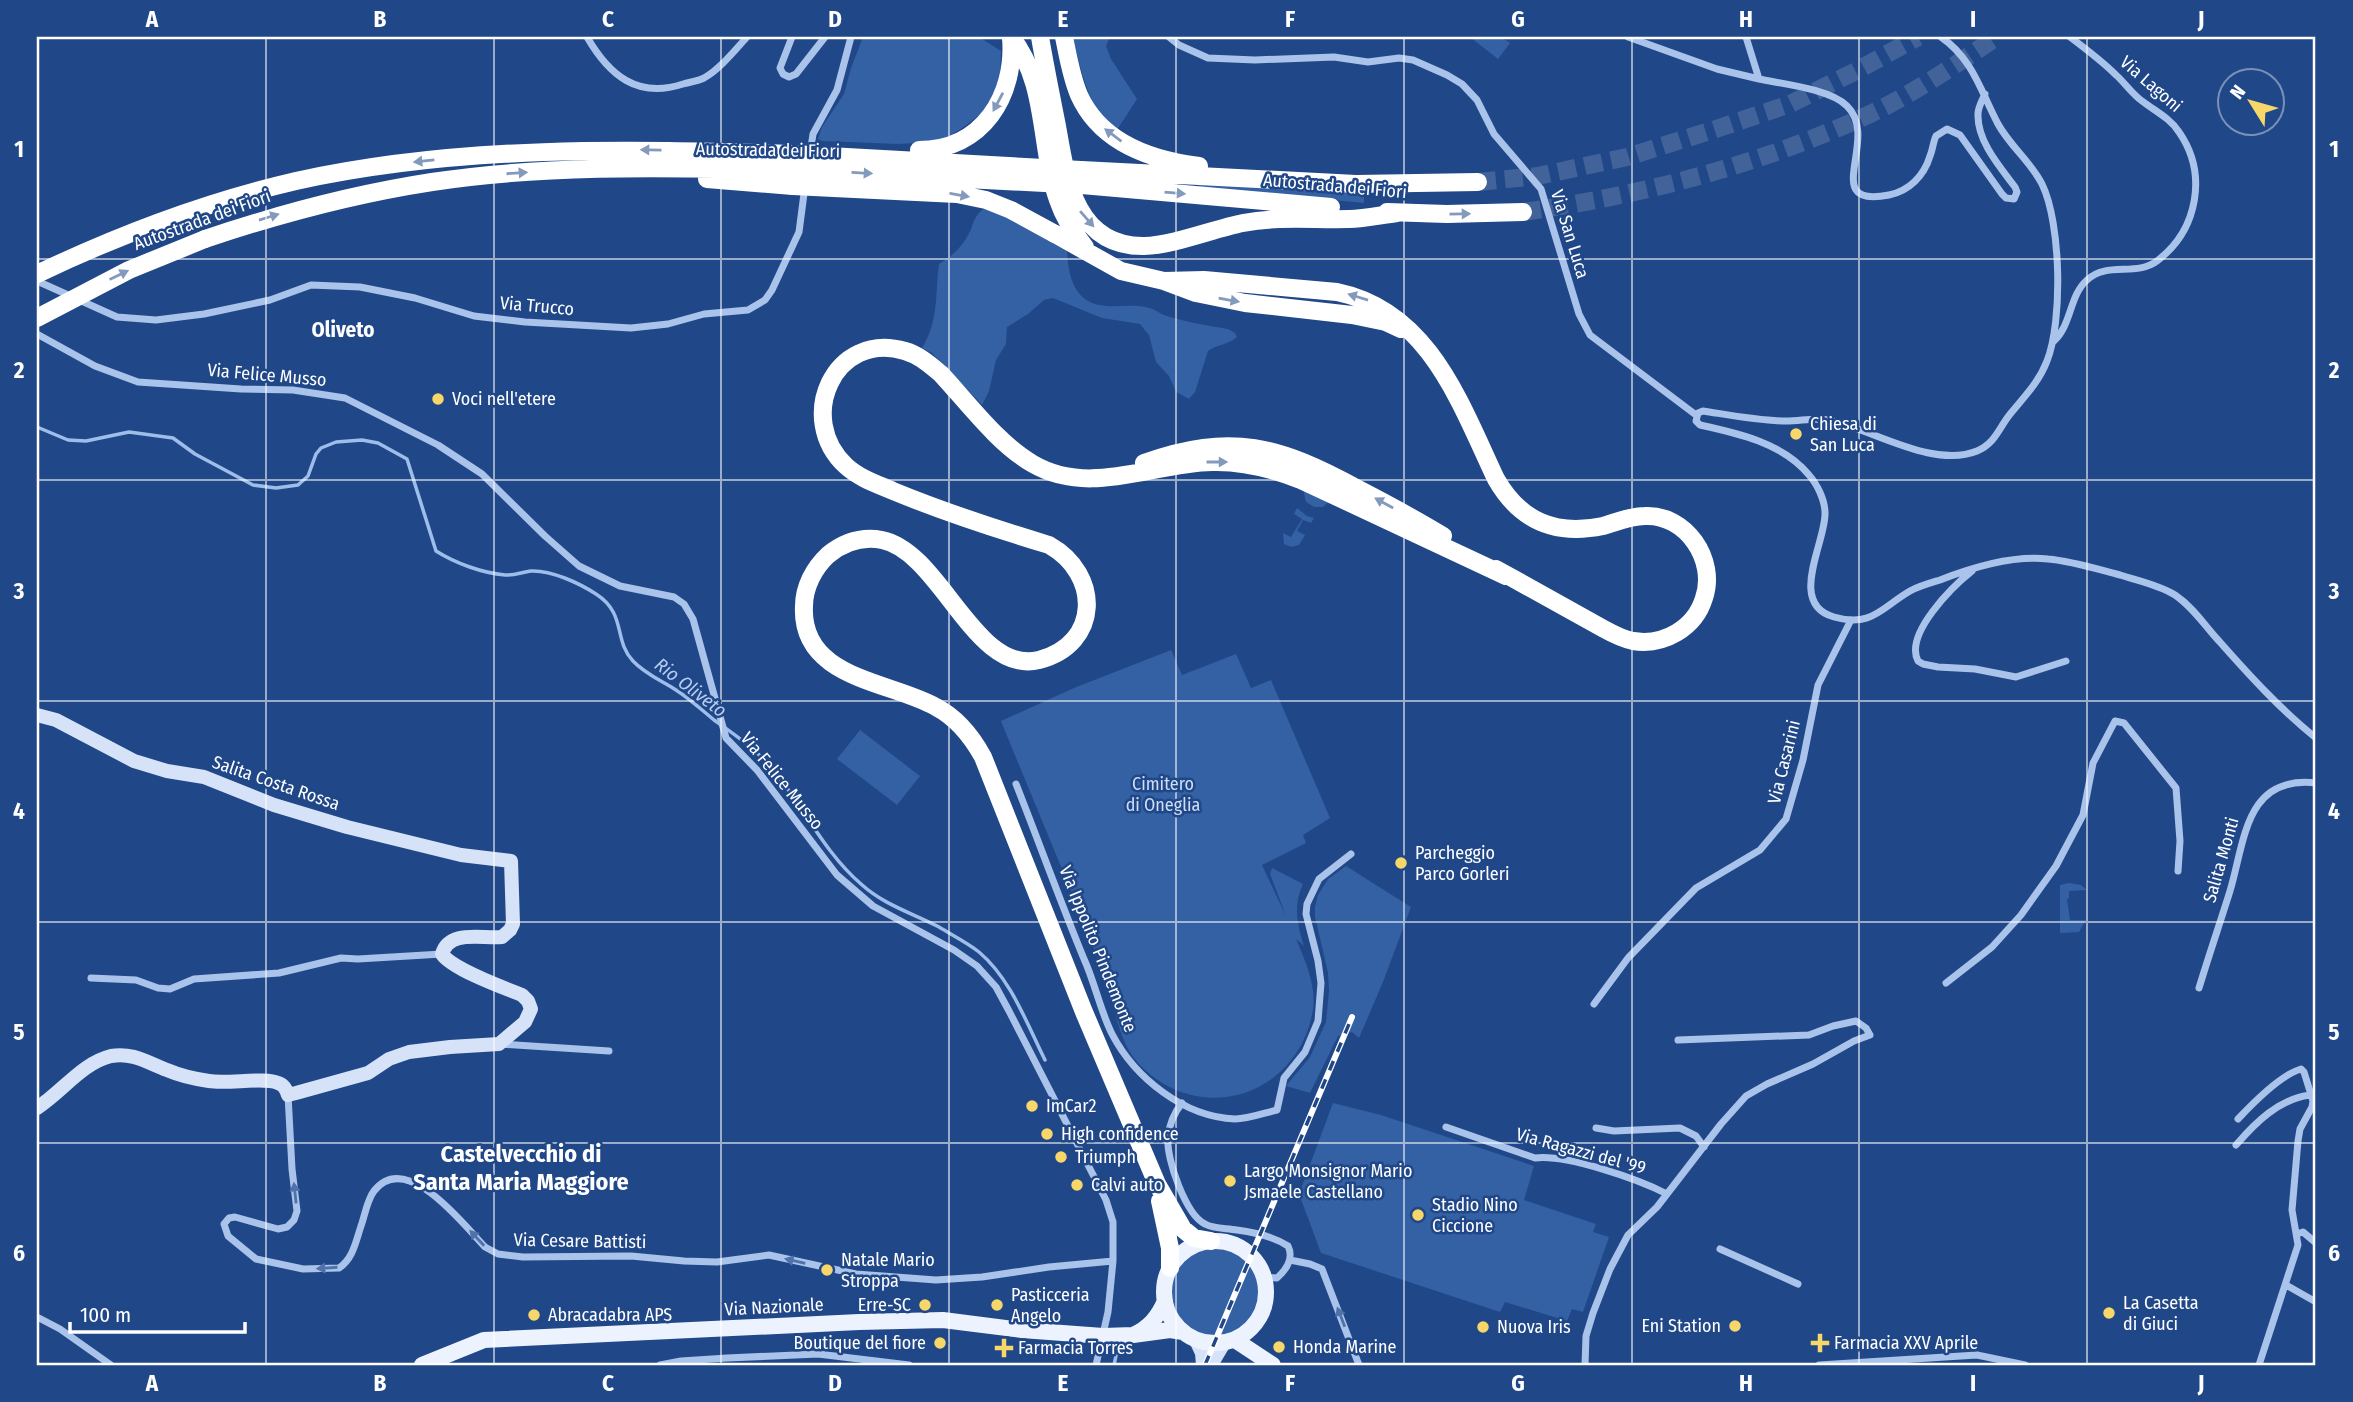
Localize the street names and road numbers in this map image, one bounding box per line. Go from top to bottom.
street label: Via Lagoni [2116,51,2186,117]
street label: Autostrada dei Fiori [696,138,840,162]
street label: Autostrada dei Fiori [1262,169,1408,203]
street label: Autostrada dei Fiori [130,185,274,255]
street label: Via San Luca [1546,187,1594,281]
street label: Via Trucco [499,292,575,320]
street label: Via Felice Musso [206,359,328,391]
street label: Via Casarini [1763,718,1805,806]
street label: Via Felice Musso [736,728,828,834]
street label: Salita Costa Rossa [209,751,343,815]
street label: Salita Monti [2198,815,2244,905]
street label: Via Ippolito Pindemonte [1054,862,1142,1036]
street label: Via Ragazzi del '99 [1514,1123,1648,1179]
street label: Via Cesare Battisti [513,1229,647,1253]
street label: Via Nazionale [724,1293,824,1321]

